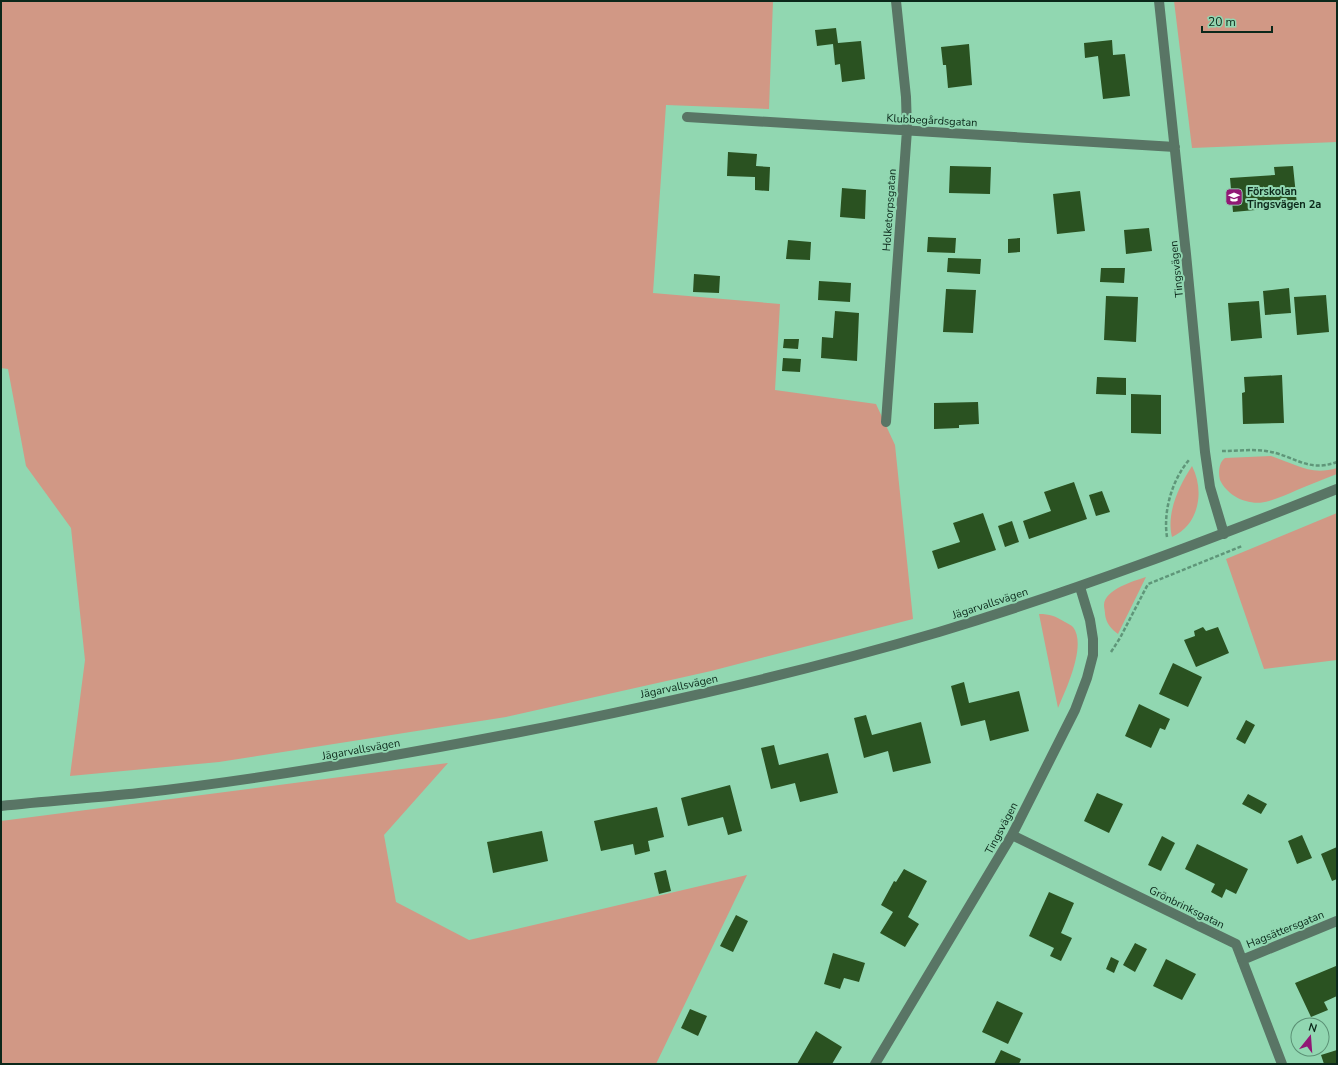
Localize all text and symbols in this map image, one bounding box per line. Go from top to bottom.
scale bar [1202,8,1272,34]
text: 20 m [1208,14,1236,30]
street label: Klubbegårdsgatan [886,111,978,130]
street label: Holketorpsgatan [879,168,900,252]
place label: Förskolan Tingsvägen 2a [1247,184,1321,212]
school or university icon: Förskolan Tingsvägen 2a [1224,187,1244,207]
street label: Tingsvägen [1166,240,1187,298]
street label: Jägarvallsvägen [949,584,1030,623]
street label: Jägarvallsvägen [638,671,719,702]
street label: Jägarvallsvägen [320,735,401,764]
street label: Tingsvägen [981,800,1021,857]
street label: Grönbrinksgatan [1147,883,1227,932]
street label: Hagsättersgatan [1244,907,1326,952]
north arrow [1290,1017,1330,1057]
text: N [1307,1020,1319,1036]

